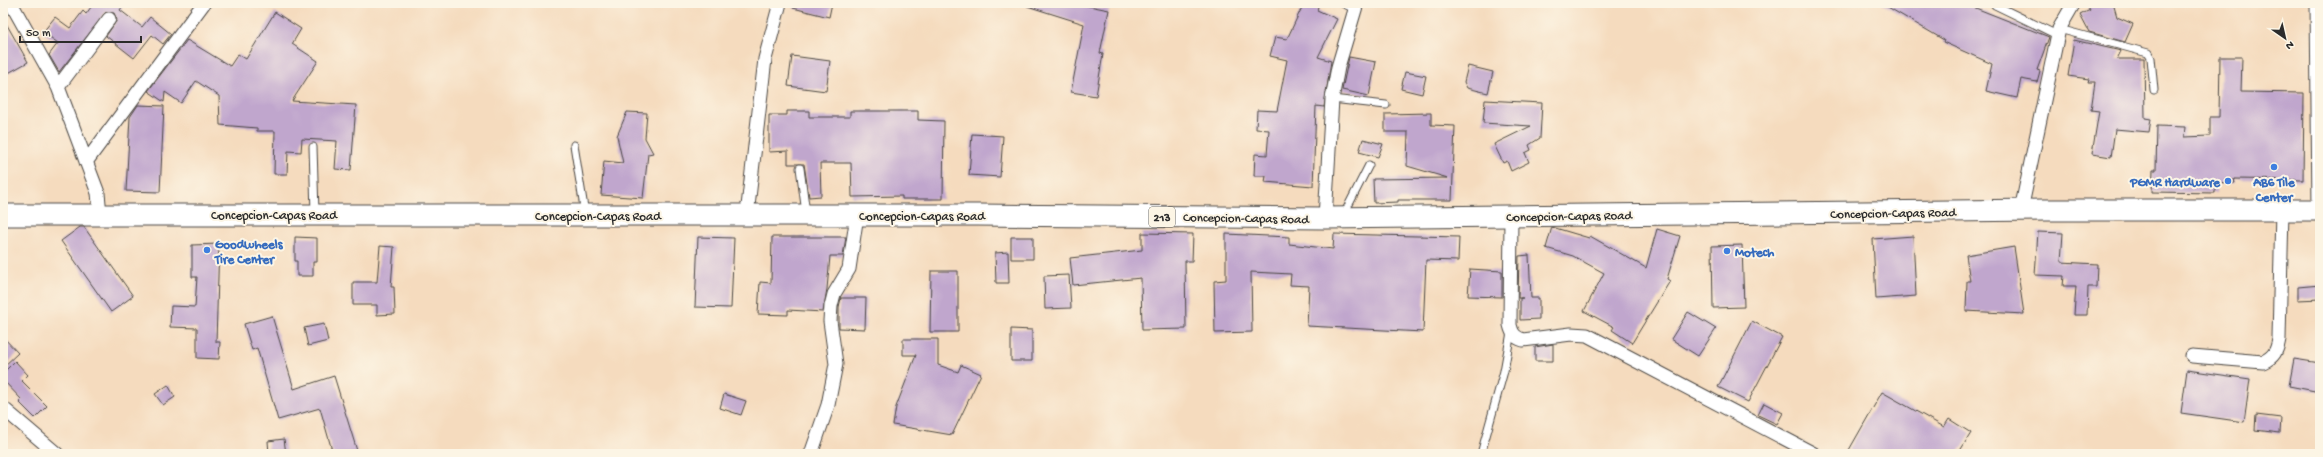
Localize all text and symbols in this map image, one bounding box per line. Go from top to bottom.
scale bar [20,18,141,44]
north arrow [2265,18,2305,58]
text: 50 m [26,27,51,41]
text: N [2283,38,2296,52]
marker: AB6 Tile Center [2269,162,2279,172]
place label: PGMR Hardware [2129,176,2221,191]
marker: PGMR Hardware [2223,176,2233,186]
place label: AB6 Tile Center [2252,176,2296,206]
street label: Concepcion-Capas Road [1830,206,1957,223]
road number: 213 [1149,207,1175,227]
street label: Concepcion-Capas Road [211,209,338,224]
street label: Concepcion-Capas Road [1506,209,1633,226]
street label: Concepcion-Capas Road [535,210,662,225]
street label: Concepcion-Capas Road [859,210,986,225]
street label: Concepcion-Capas Road [1183,211,1310,228]
place label: Goodwheels Tire Center [214,238,284,268]
marker: Goodwheels Tire Center [202,245,212,255]
marker: Motech [1722,246,1732,256]
place label: Motech [1735,246,1774,261]

